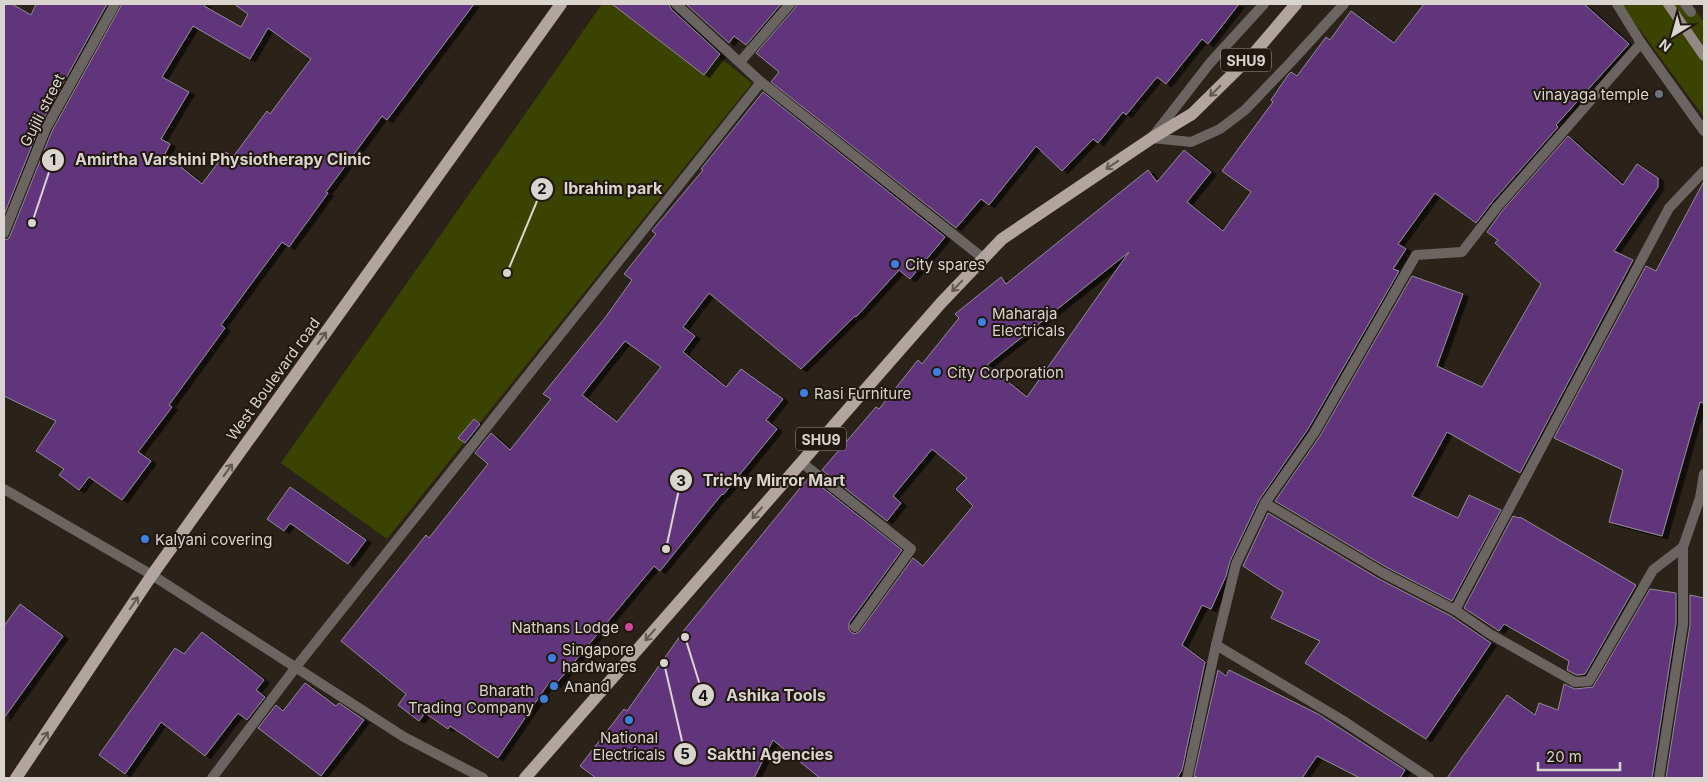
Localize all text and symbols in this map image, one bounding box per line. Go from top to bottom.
north arrow [1648,10,1698,60]
text: N [1655,36,1674,56]
road number: SHU9 [1221,48,1271,72]
street label: Gujili street [16,70,69,150]
one-way arrow [1209,85,1221,97]
place label: vinayaga temple [1533,85,1649,104]
marker: vinayaga temple [1653,88,1665,100]
callout: Amirtha Varshini Physiotherapy Clinic [40,144,381,175]
text: Amirtha Varshini Physiotherapy Clinic [75,149,371,169]
text: 1 [50,150,56,169]
one-way arrow [1105,160,1119,170]
callout: Ibrahim park [529,173,673,204]
text: Ibrahim park [564,178,663,198]
text: 2 [537,179,547,198]
place label: City spares [905,255,985,274]
marker: City spares [889,258,901,270]
one-way arrow [951,280,963,293]
place label: Maharaja Electricals [992,304,1065,340]
street label: West Boulevard road [222,314,324,444]
marker: Maharaja Electricals [976,316,988,328]
one-way arrow [317,331,327,345]
place label: City Corporation [947,363,1064,382]
marker: City Corporation [931,366,943,378]
place label: Rasi Furniture [814,384,911,403]
marker: Rasi Furniture [798,387,810,399]
road number: SHU9 [796,428,846,450]
one-way arrow [223,463,233,477]
callout: Trichy Mirror Mart [668,465,855,496]
text: Trichy Mirror Mart [703,470,845,490]
text: 3 [676,471,686,490]
one-way arrow [751,506,763,519]
place label: Kalyani covering [155,530,272,549]
marker: Kalyani covering [139,533,151,545]
one-way arrow [129,596,139,610]
place label: Nathans Lodge [511,618,619,637]
marker: Nathans Lodge [623,621,635,633]
one-way arrow [644,629,656,642]
place label: Singapore hardwares [562,640,637,676]
marker: Singapore hardwares [546,652,558,664]
place label: Anand [564,677,610,696]
marker: Anand [548,680,560,692]
callout: Ashika Tools [691,680,835,711]
place label: Bharath Trading Company [408,681,535,717]
text: Ashika Tools [726,685,826,705]
text: 4 [698,686,708,705]
marker: Bharath Trading Company [538,693,550,705]
marker: National Electricals [623,714,635,726]
place label: National Electricals [592,728,666,764]
one-way arrow [38,731,49,745]
callout: Sakthi Agencies [672,738,844,769]
scale bar [1538,740,1620,772]
text: 5 [680,744,690,763]
text: Sakthi Agencies [707,744,833,764]
text: 20 m [1546,747,1582,766]

